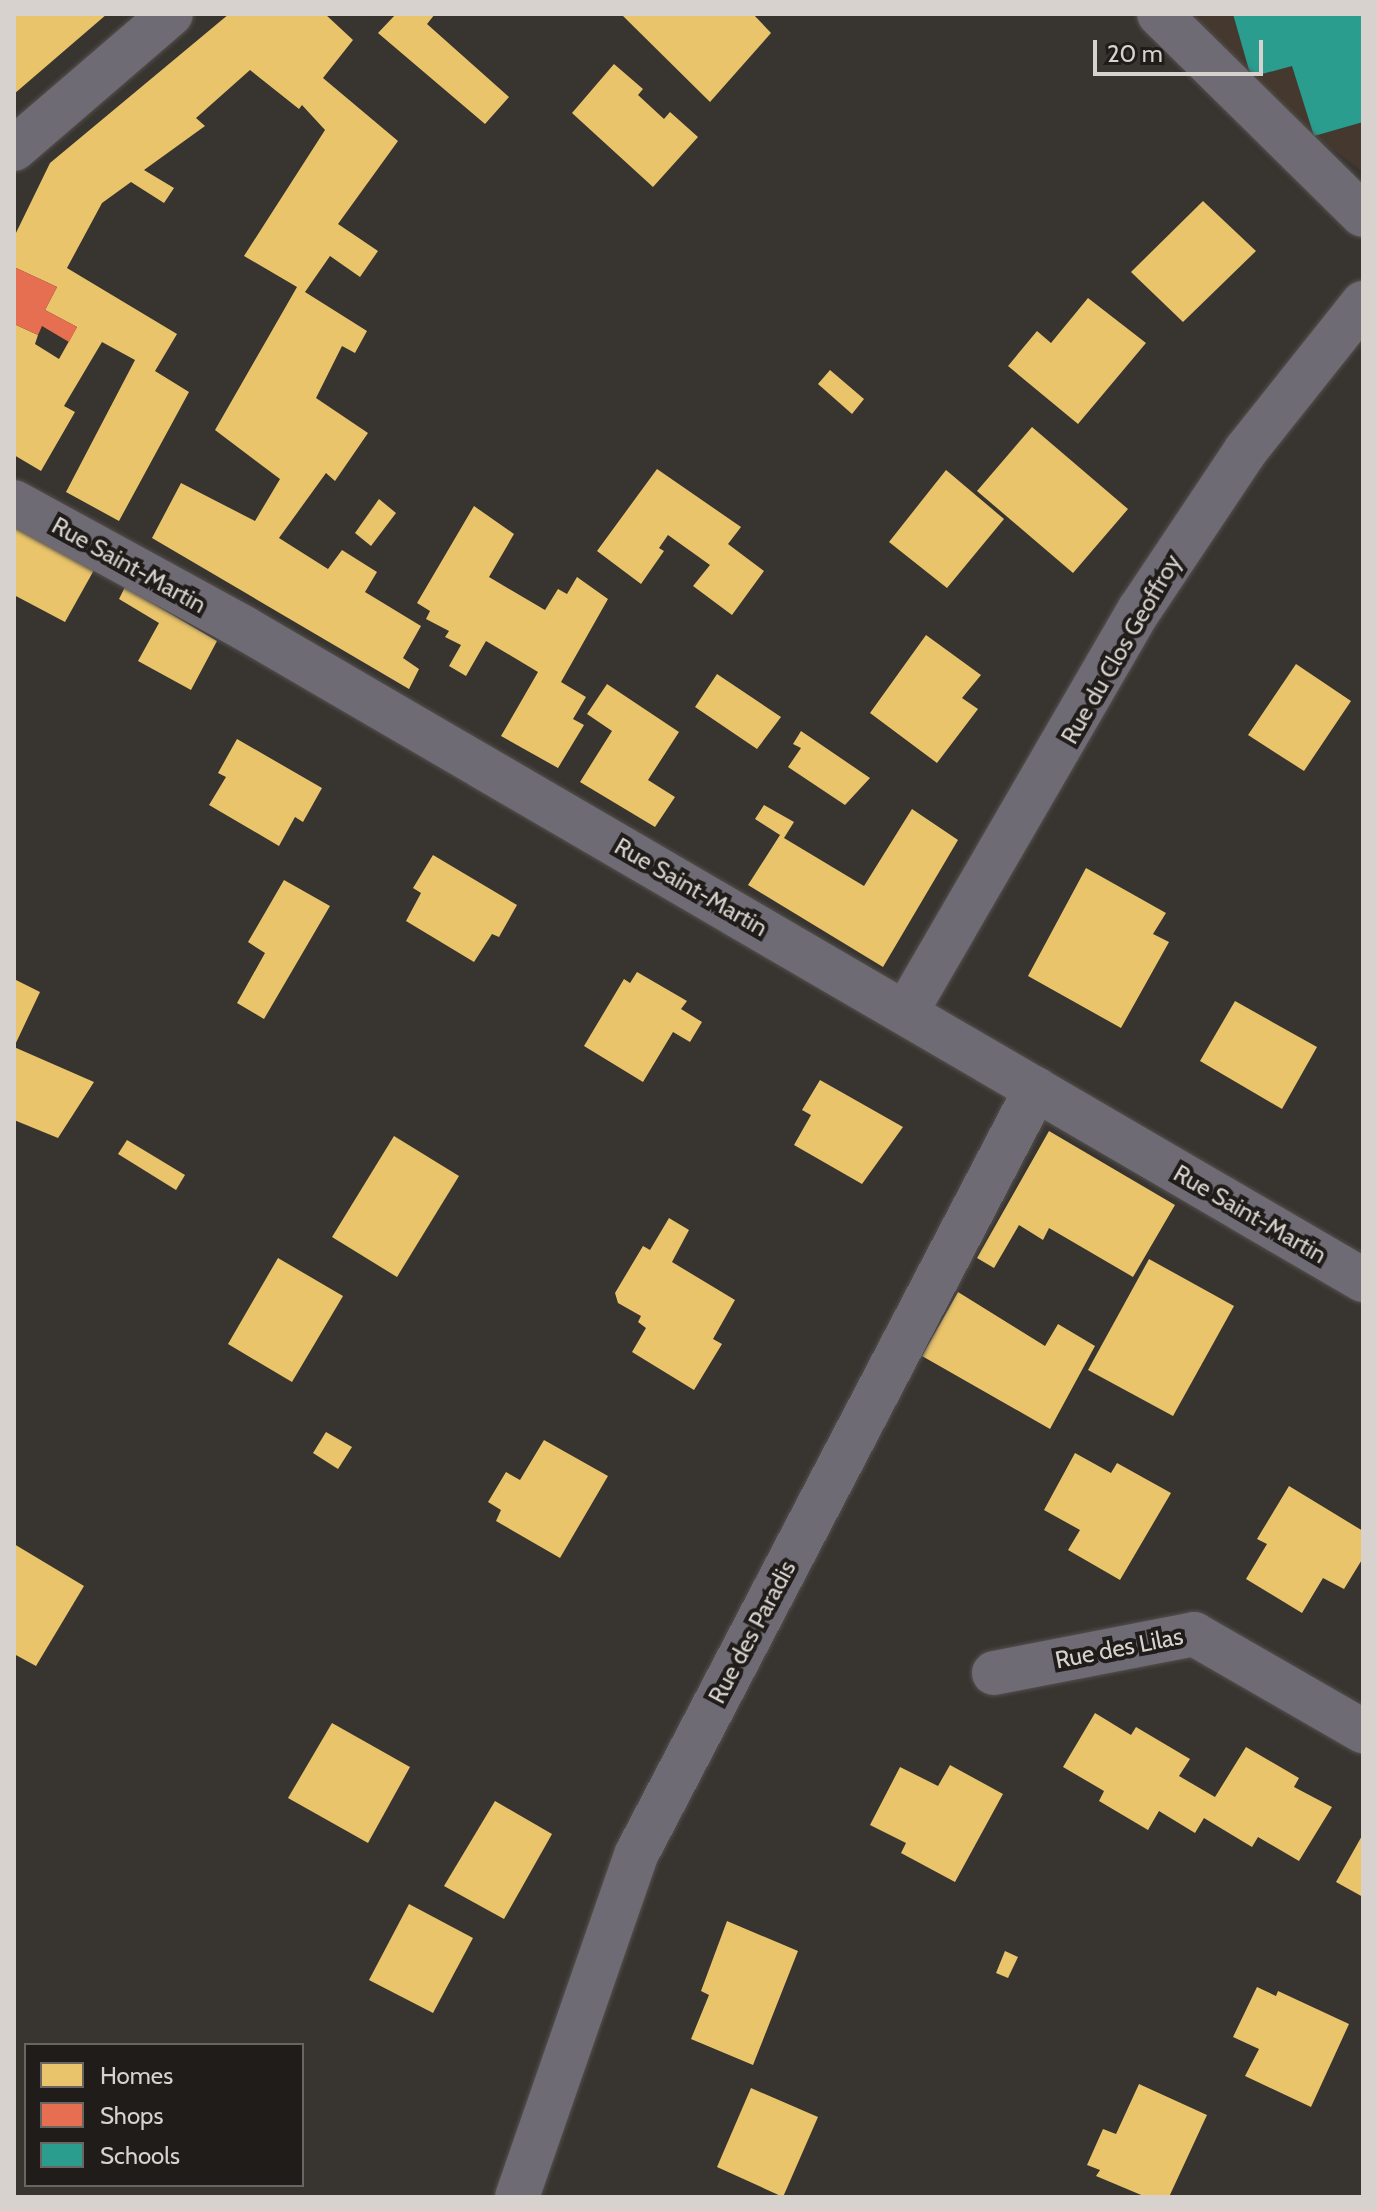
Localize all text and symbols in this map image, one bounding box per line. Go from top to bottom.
scale bar [1097,24,1267,74]
text: 20 m [1107,39,1163,68]
street label: Rue Saint-Martin [47,511,211,619]
street label: Rue du Clos Geoffroy [1055,549,1187,749]
street label: Rue Saint-Martin [609,832,773,942]
street label: Rue Saint-Martin [1168,1159,1332,1269]
street label: Rue des Paradis [702,1556,802,1708]
street label: Rue des Lilas [1053,1621,1185,1675]
legend [24,2043,304,2187]
text: Homes [100,2061,173,2090]
text: Shops [100,2101,163,2130]
text: Schools [100,2141,180,2170]

